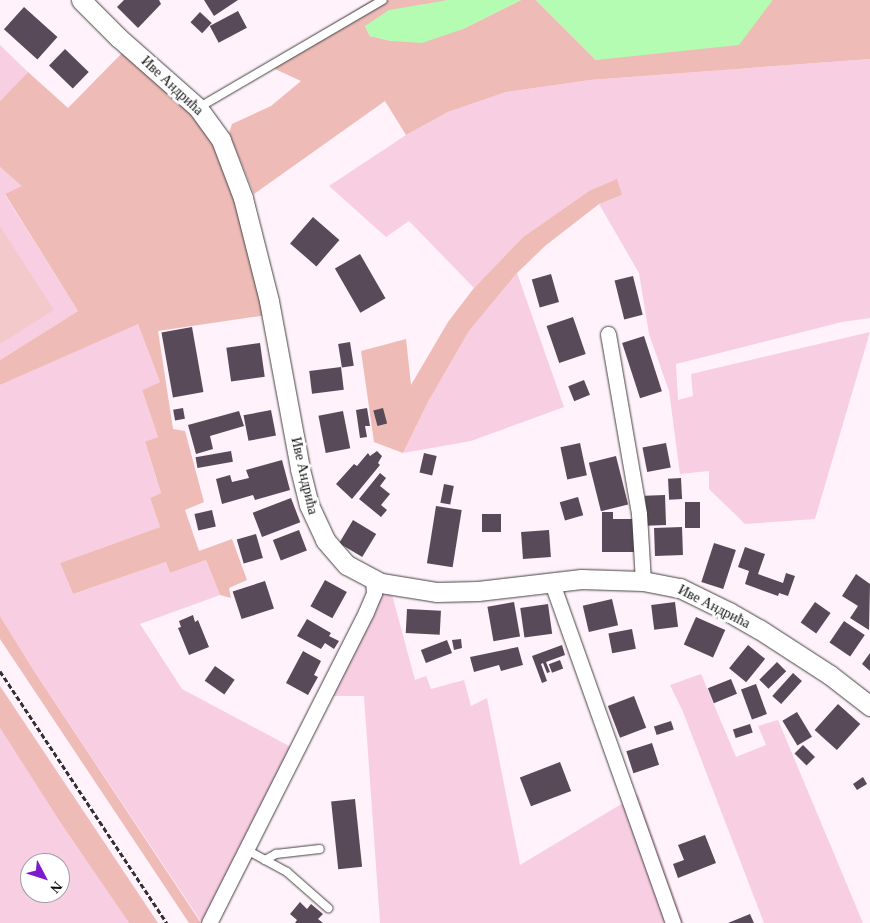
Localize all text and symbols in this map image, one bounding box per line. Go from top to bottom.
street label: Иве Андрића [137,53,207,119]
street label: Иве Андрића [287,436,321,516]
street label: Иве Андрића [675,582,753,632]
north arrow [20,853,70,903]
text: N [47,879,65,896]

